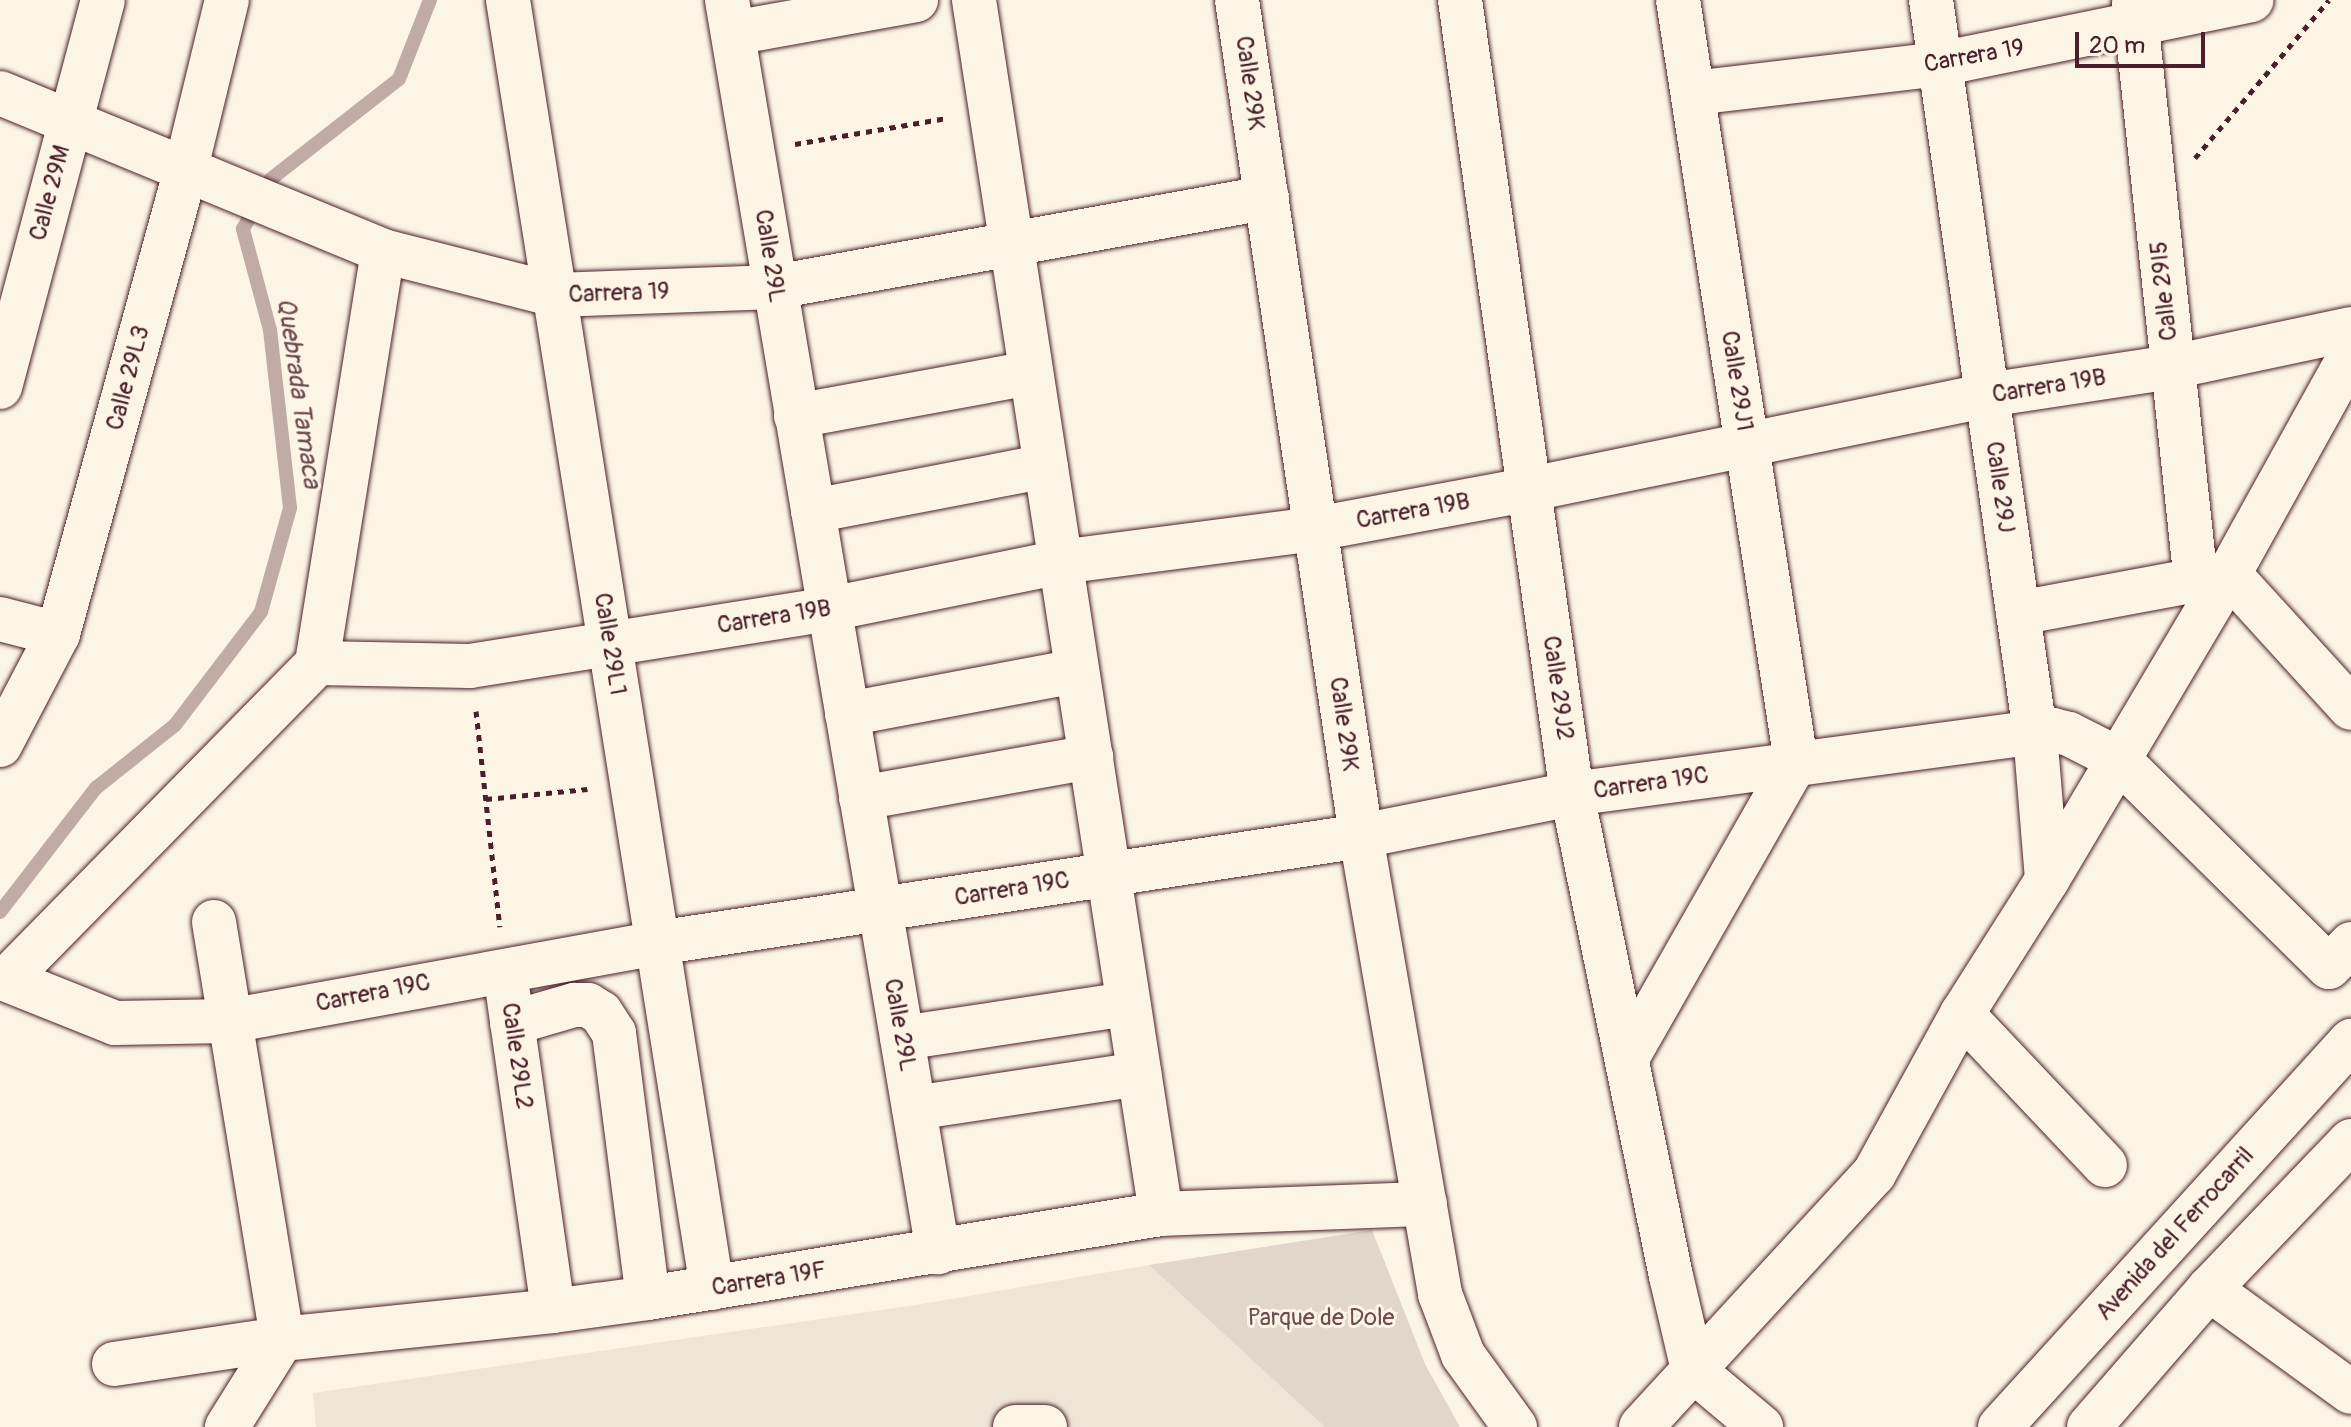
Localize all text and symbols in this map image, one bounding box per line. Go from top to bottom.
scale bar [2079,16,2209,66]
text: 20 m [2089,31,2145,60]
street label: Carrera 19 [1922,33,2026,79]
street label: Calle 29K [1229,34,1271,132]
street label: Calle 29M [23,142,77,244]
street label: Calle 29L [748,207,792,305]
street label: Calle 29I5 [2144,240,2184,342]
street label: Carrera 19 [568,277,670,309]
water label: Quebrada Tamaca [269,296,327,490]
street label: Calle 29L3 [100,323,156,433]
street label: Calle 29J1 [1715,329,1759,433]
street label: Carrera 19B [1990,363,2108,409]
street label: Calle 29J [1979,440,2021,534]
street label: Carrera 19B [1354,487,1472,535]
street label: Calle 29L1 [588,591,632,697]
street label: Carrera 19B [715,594,833,640]
street label: Calle 29J2 [1536,634,1580,742]
street label: Calle 29K [1323,675,1365,773]
street label: Carrera 19C [1592,761,1710,805]
street label: Carrera 19C [952,866,1072,912]
street label: Carrera 19C [313,968,433,1018]
street label: Calle 29L [878,976,922,1074]
street label: Calle 29L2 [495,1001,539,1111]
street label: Avenida del Ferrocarril [2090,1142,2260,1326]
street label: Carrera 19F [710,1256,828,1302]
park label: Parque de Dole [1248,1304,1394,1332]

